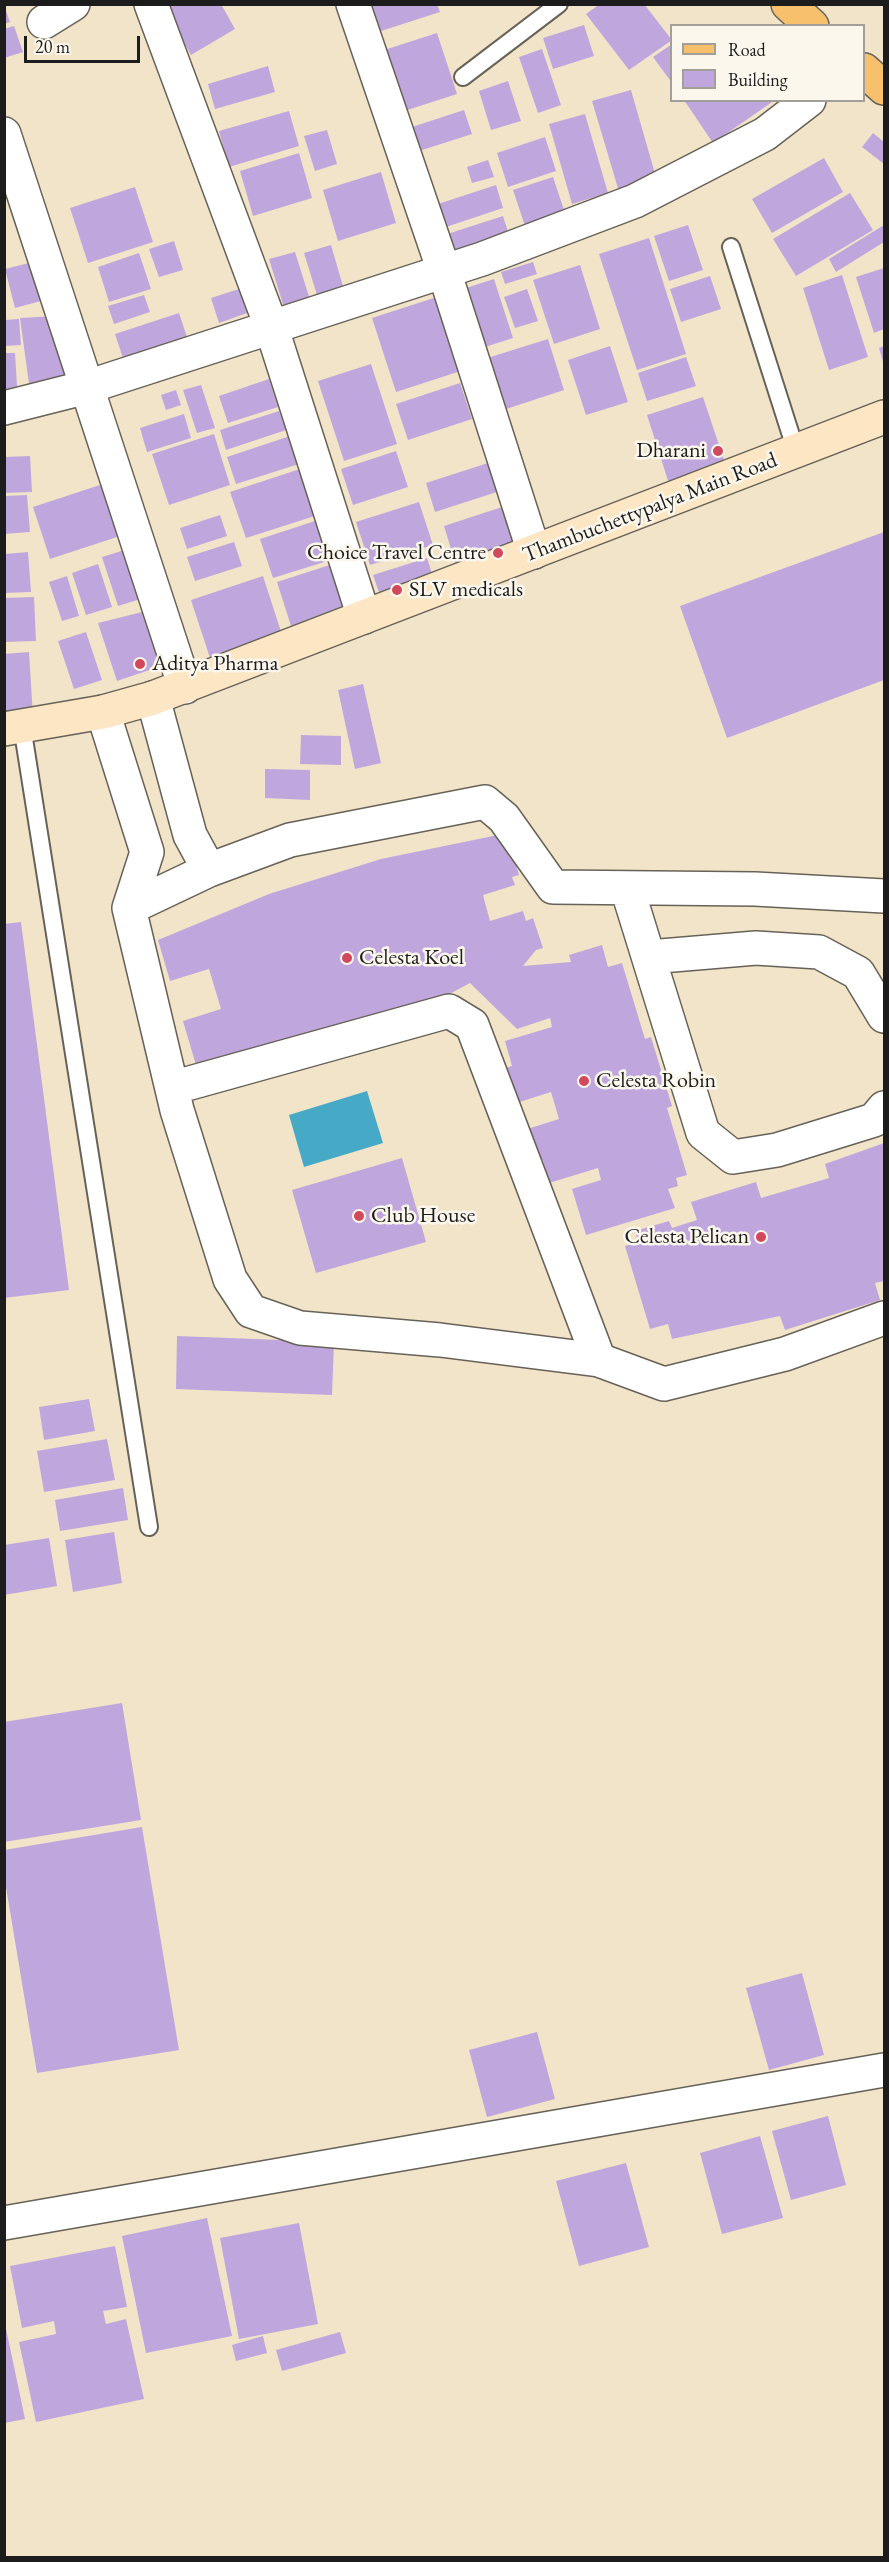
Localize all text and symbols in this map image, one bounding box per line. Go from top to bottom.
scale bar [27,24,142,62]
legend [670,24,865,102]
text: 20 m [35,35,70,58]
text: Road [728,38,766,61]
text: Building [728,68,788,91]
place label: Dharani [636,438,706,464]
marker: Dharani [711,444,725,458]
street label: Thambuchettypalya Main Road [519,447,781,569]
place label: Choice Travel Centre [307,540,486,566]
marker: Choice Travel Centre [491,546,505,560]
place label: SLV medicals [409,577,523,603]
marker: SLV medicals [390,583,404,597]
place label: Aditya Pharma [152,651,279,677]
marker: Aditya Pharma [133,657,147,671]
place label: Celesta Koel [359,945,464,971]
marker: Celesta Koel [340,951,354,965]
place label: Celesta Robin [596,1068,716,1094]
marker: Celesta Robin [577,1074,591,1088]
place label: Club House [371,1203,475,1229]
marker: Club House [352,1209,366,1223]
place label: Celesta Pelican [624,1224,749,1250]
marker: Celesta Pelican [754,1230,768,1244]

